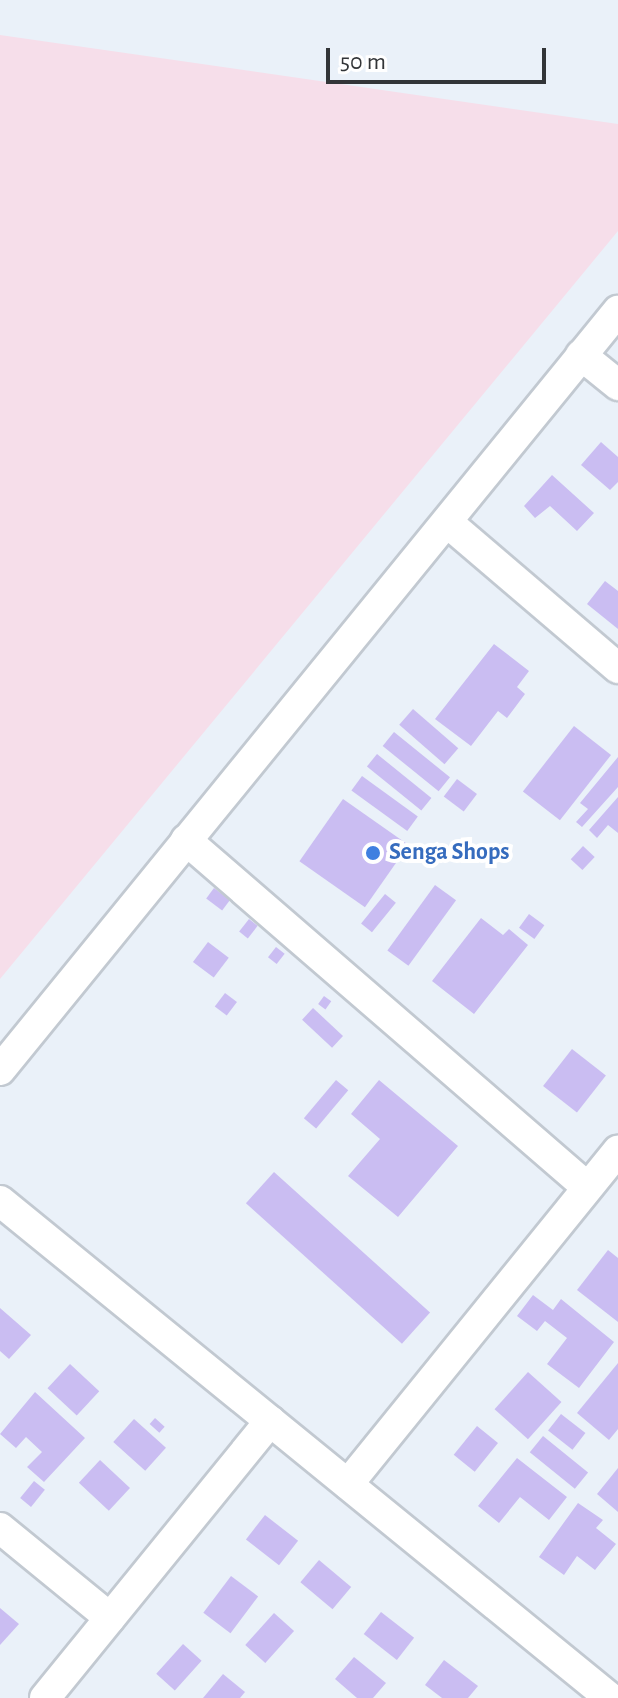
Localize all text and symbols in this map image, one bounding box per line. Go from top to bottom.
scale bar [330,32,550,82]
text: 50 m [340,50,386,74]
place label: Senga Shops [389,839,510,867]
marker: Senga Shops [364,844,382,862]

